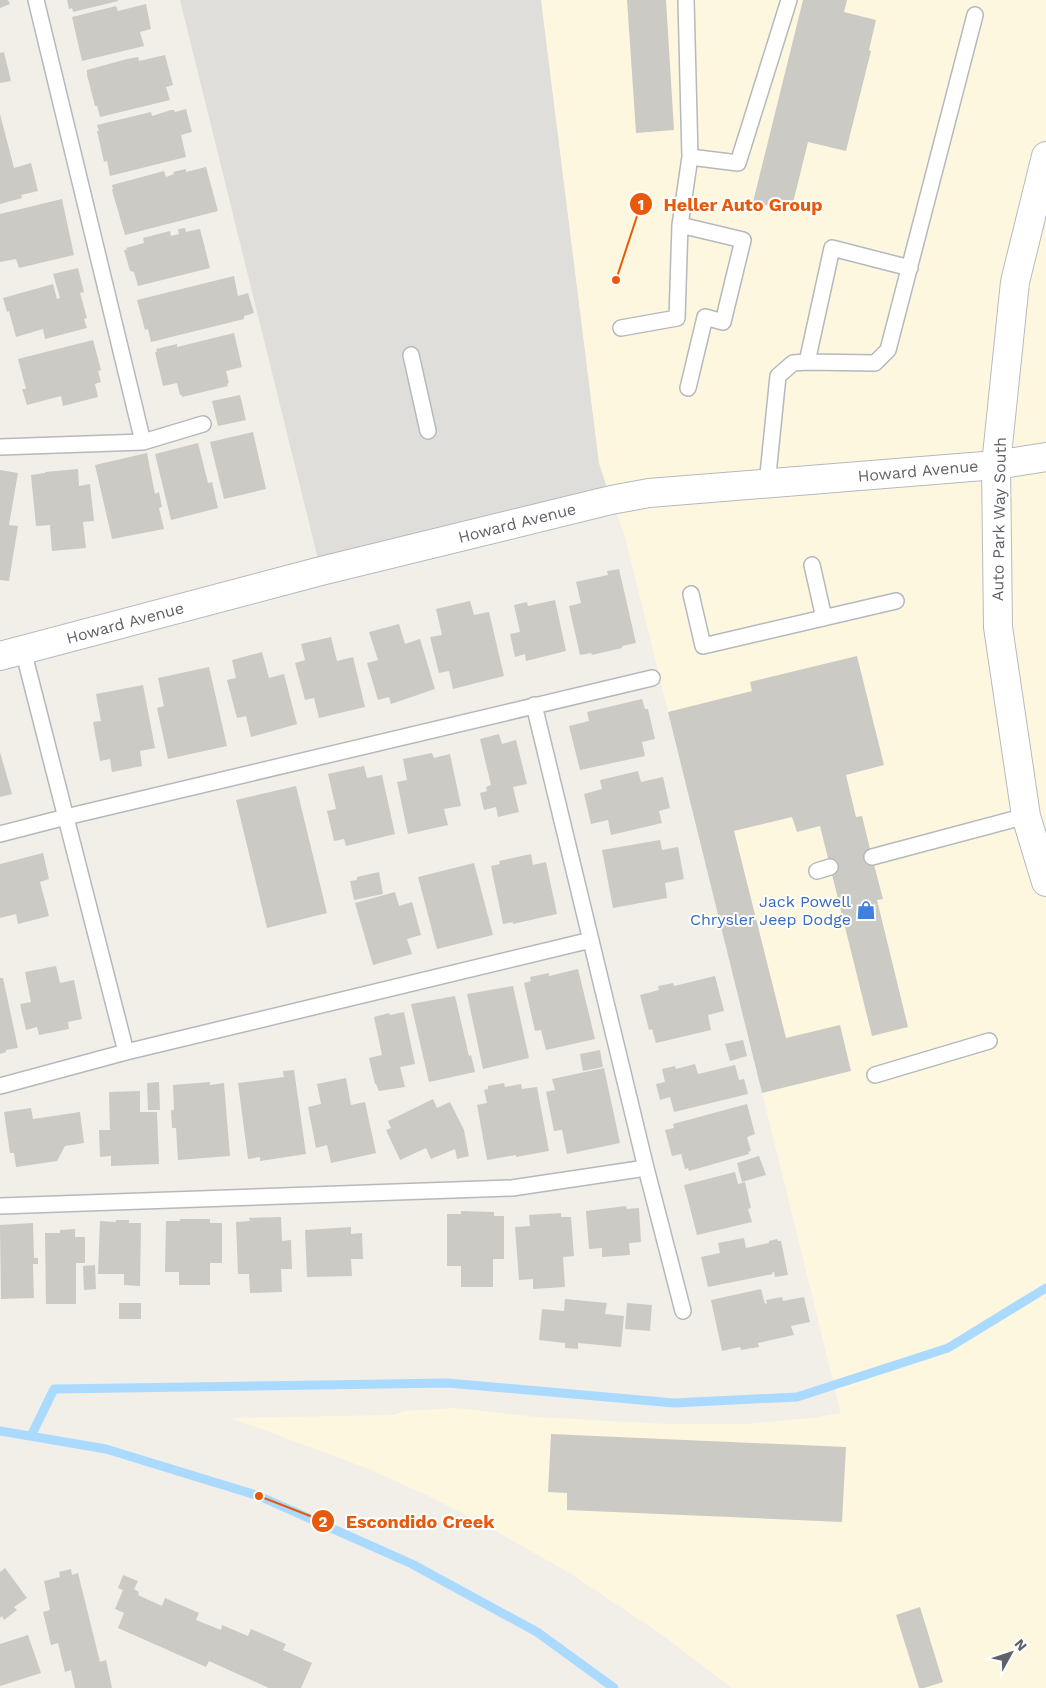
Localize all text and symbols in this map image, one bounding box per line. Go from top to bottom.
callout: Heller Auto Group [628,188,833,221]
text: Heller Auto Group [663,194,823,215]
text: 1 [638,196,644,214]
street label: Auto Park Way South [988,437,1010,601]
street label: Howard Avenue [857,456,979,486]
street label: Howard Avenue [456,499,578,547]
street label: Howard Avenue [64,598,186,648]
place label: Jack Powell Chrysler Jeep Dodge [690,892,851,929]
shop icon: Jack Powell Chrysler Jeep Dodge [855,899,877,921]
callout: Escondido Creek [311,1505,505,1538]
text: Escondido Creek [346,1511,495,1532]
text: 2 [319,1513,328,1531]
north arrow [986,1628,1036,1678]
text: N [1011,1636,1030,1654]

